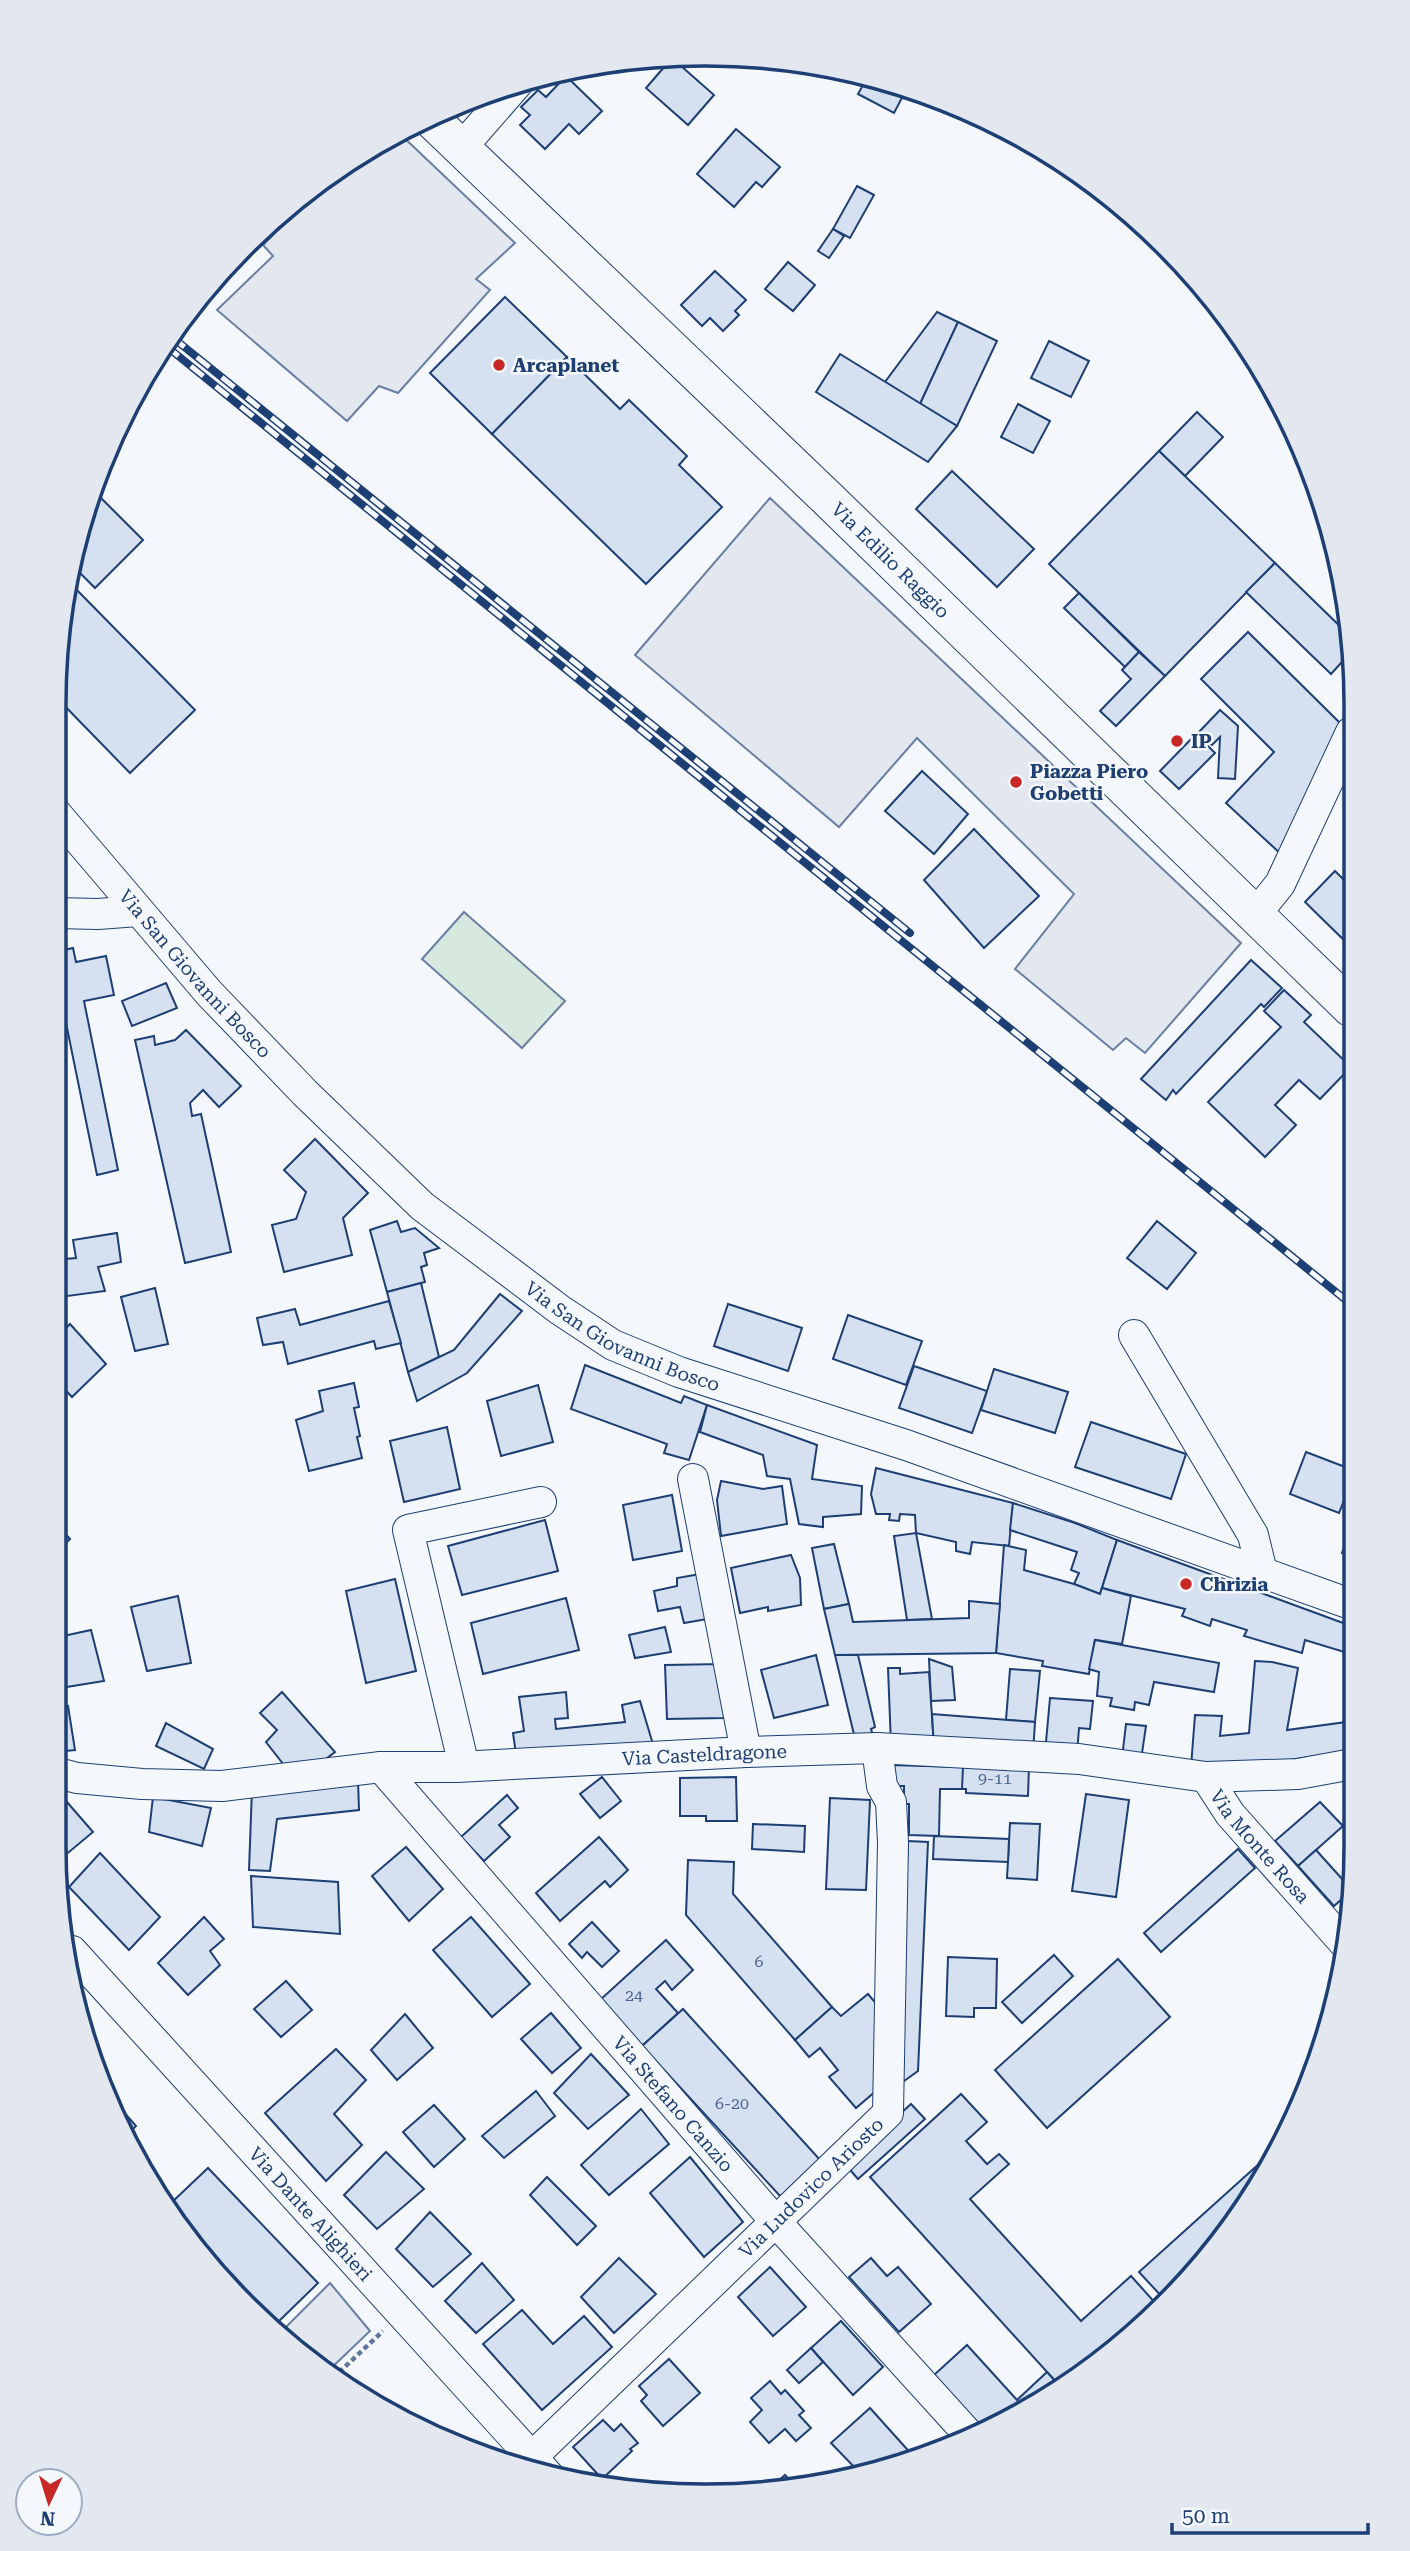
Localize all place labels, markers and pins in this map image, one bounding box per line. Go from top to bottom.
place label: Arcaplanet [513,354,620,377]
marker: Arcaplanet [491,357,507,373]
place label: IP [1191,730,1212,753]
marker: IP [1169,733,1185,749]
place label: Piazza Piero Gobetti [1030,760,1148,805]
marker: Piazza Piero Gobetti [1008,774,1024,790]
place label: Chrizia [1200,1573,1268,1596]
marker: Chrizia [1178,1576,1194,1592]

